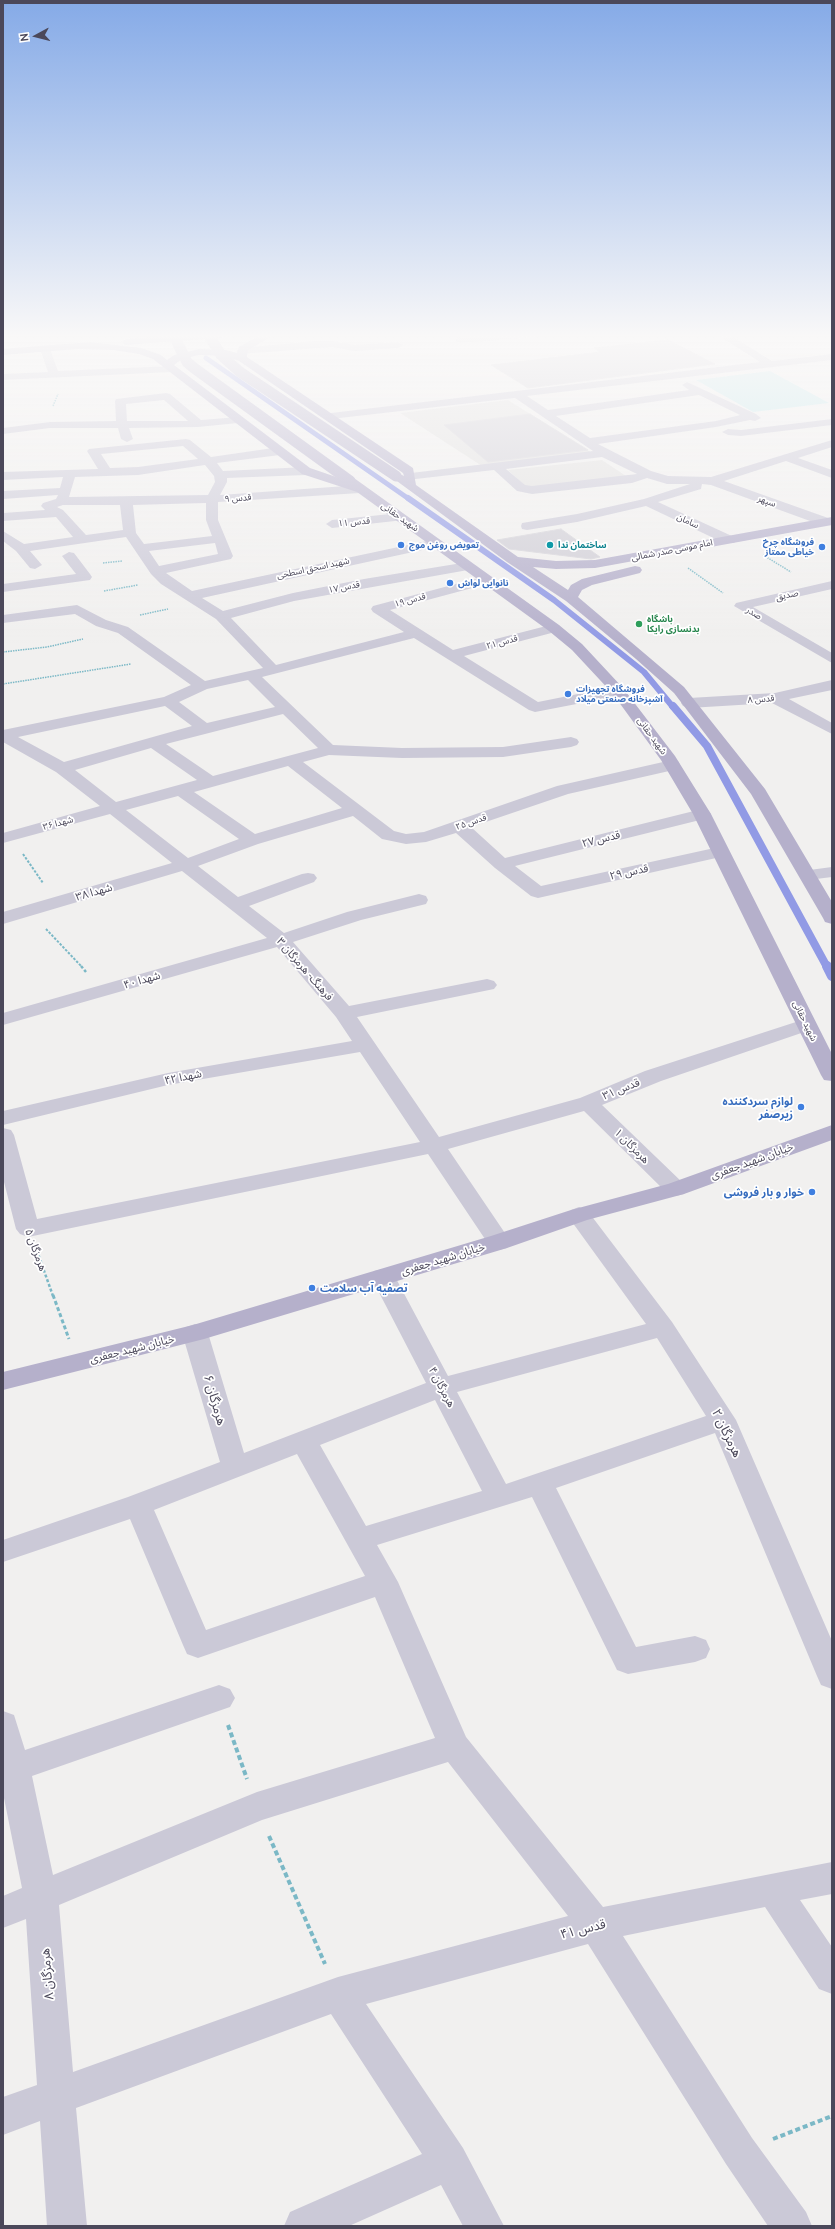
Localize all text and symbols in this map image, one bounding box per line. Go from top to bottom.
north arrow [16,16,56,56]
text: N [18,33,31,42]
street label: قدس ۹ [224,492,252,504]
street label: سپهر [756,493,778,509]
street label: شهید حقانی [379,500,421,534]
street label: سامان [675,511,701,531]
street label: قدس ۱۱ [338,515,370,529]
street label: امام موسی صدر شمالی [630,537,714,563]
place label: فروشگاه چرخ خیاطی ممتاز [763,537,814,558]
marker: تعویض روغن موج [396,540,406,550]
place label: تعویض روغن موج [409,540,479,550]
marker: ساختمان ندا [545,540,555,550]
place label: ساختمان ندا [558,540,606,550]
marker: فروشگاه چرخ خیاطی ممتاز [817,542,827,552]
street label: شهید اسحق اسطحی [276,555,350,581]
marker: نانوایی لواش [445,578,455,588]
place label: نانوایی لواش [458,578,508,588]
street label: قدس ۱۷ [327,579,361,595]
street label: صدیق [775,587,799,603]
street label: قدس ۱۹ [393,591,427,609]
street label: صدر [744,604,764,622]
place label: باشگاه بدنسازی رایکا [647,614,700,635]
marker: باشگاه بدنسازی رایکا [634,619,644,629]
street label: قدس ۲۱ [485,633,519,651]
place label: فروشگاه تجهیزات آشپزخانه صنعتی میلاد [576,684,663,705]
marker: فروشگاه تجهیزات آشپزخانه صنعتی میلاد [563,689,573,699]
street label: قدس ۸ [747,693,775,705]
street label: شهید حقانی [635,715,669,757]
street label: قدس ۲۵ [454,812,488,832]
street label: شهدا ۳۶ [42,814,74,832]
street label: قدس ۲۷ [580,828,622,850]
street label: قدس ۲۹ [608,861,650,883]
street label: شهدا ۳۸ [74,880,114,904]
street label: فرهنگ- هرمزگان ۳ [274,935,336,1003]
street label: شهدا ۴۰ [122,968,162,992]
street label: شهید حقانی [791,999,819,1043]
street label: شهدا ۴۲ [163,1067,203,1087]
street label: قدس ۳۱ [600,1076,642,1102]
place label: لوازم سردکننده زیرصفر [723,1094,793,1120]
marker: لوازم سردکننده زیرصفر [796,1102,806,1112]
street label: هرمزگان ۱ [612,1126,652,1166]
street label: خیابان شهید جعفری [709,1140,795,1182]
place label: خوار و بار فروشی [724,1185,804,1199]
marker: خوار و بار فروشی [807,1187,817,1197]
street label: هرمزگان ۵ [22,1227,50,1273]
street label: خیابان شهید جعفری [399,1240,487,1278]
place label: تصفیه آب سلامت [320,1281,408,1295]
marker: تصفیه آب سلامت [307,1283,317,1293]
street label: خیابان شهید جعفری [88,1332,176,1366]
street label: هرمزگان ۴ [426,1364,458,1410]
street label: هرمزگان ۶ [200,1373,230,1427]
street label: هرمزگان ۲ [709,1406,745,1460]
street label: قدس ۴۱ [559,1916,607,1942]
street label: هرمزگان ۸ [37,1947,57,2001]

